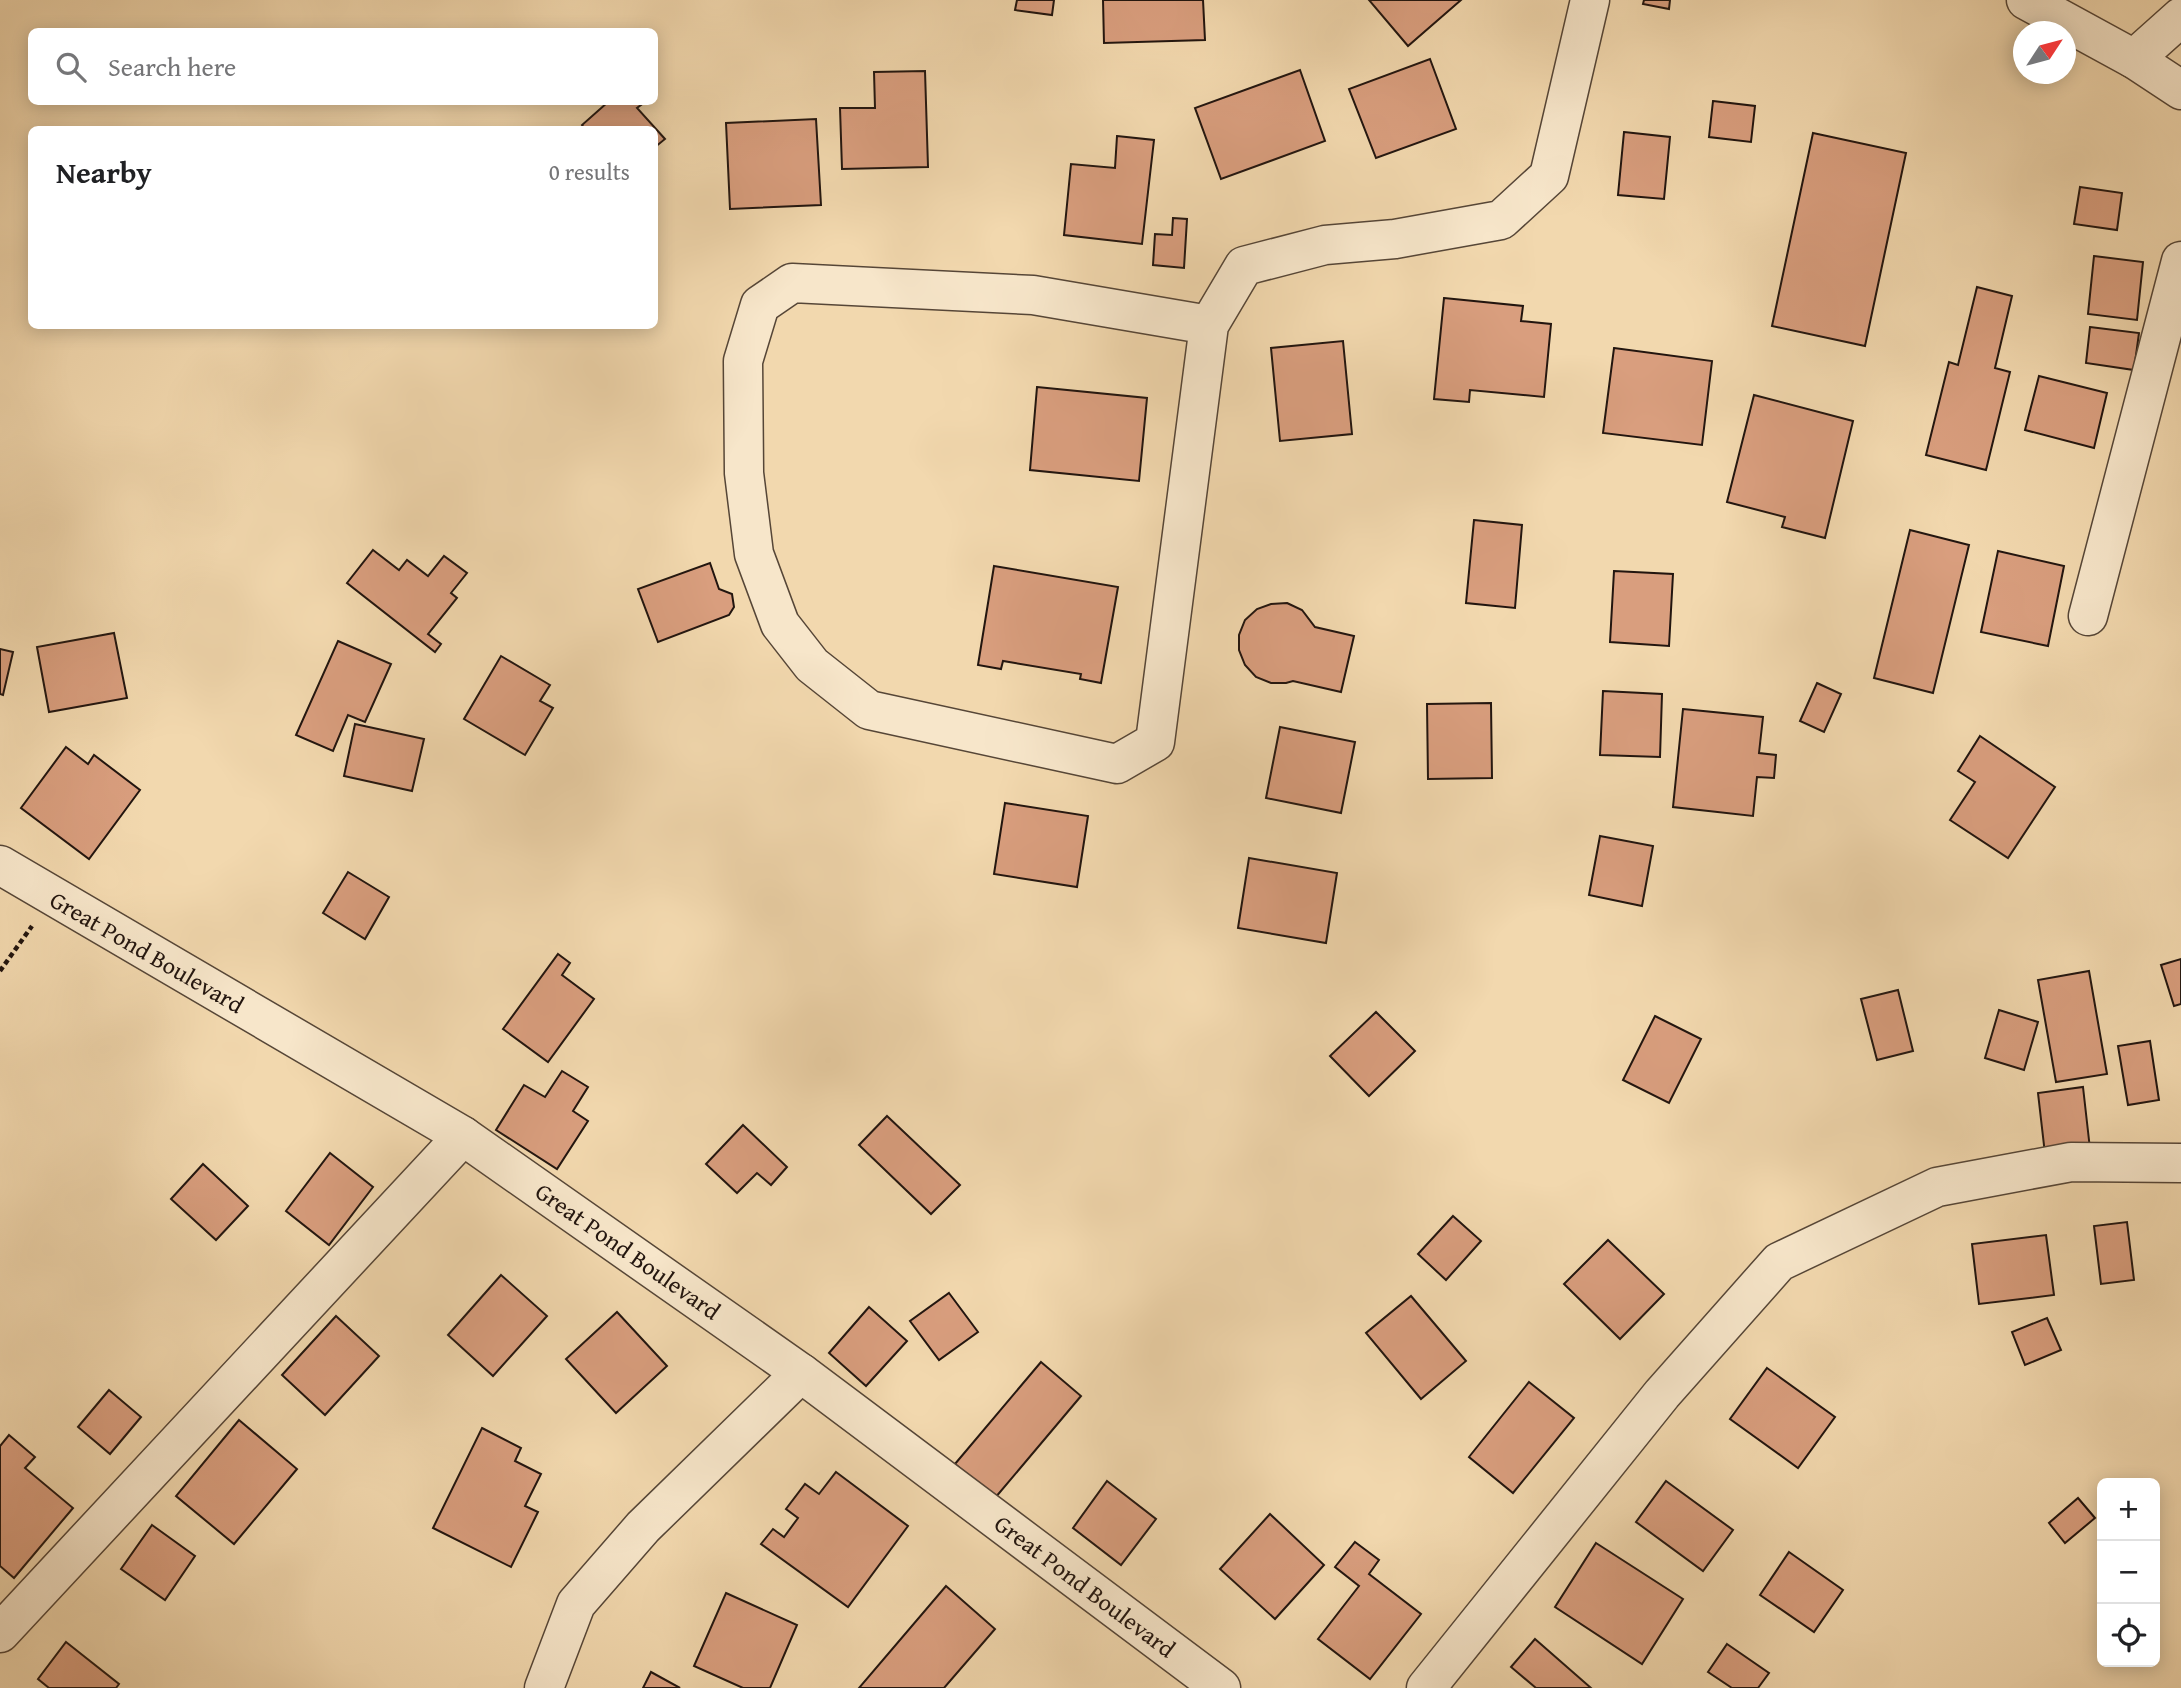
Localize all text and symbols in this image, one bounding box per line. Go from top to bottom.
north arrow [2013,21,2076,84]
search box [28,28,658,105]
text: Search here [108,47,236,86]
icon: search [52,48,90,86]
text: Nearby [56,150,152,194]
text: 0 results [549,155,630,188]
street label: Great Pond Boulevard [43,882,251,1022]
street label: Great Pond Boulevard [528,1174,728,1328]
map controls [2097,1478,2160,1667]
button: + [2097,1478,2160,1541]
street label: Great Pond Boulevard [987,1506,1183,1666]
button: − [2097,1541,2160,1604]
button: locate [2097,1604,2160,1667]

